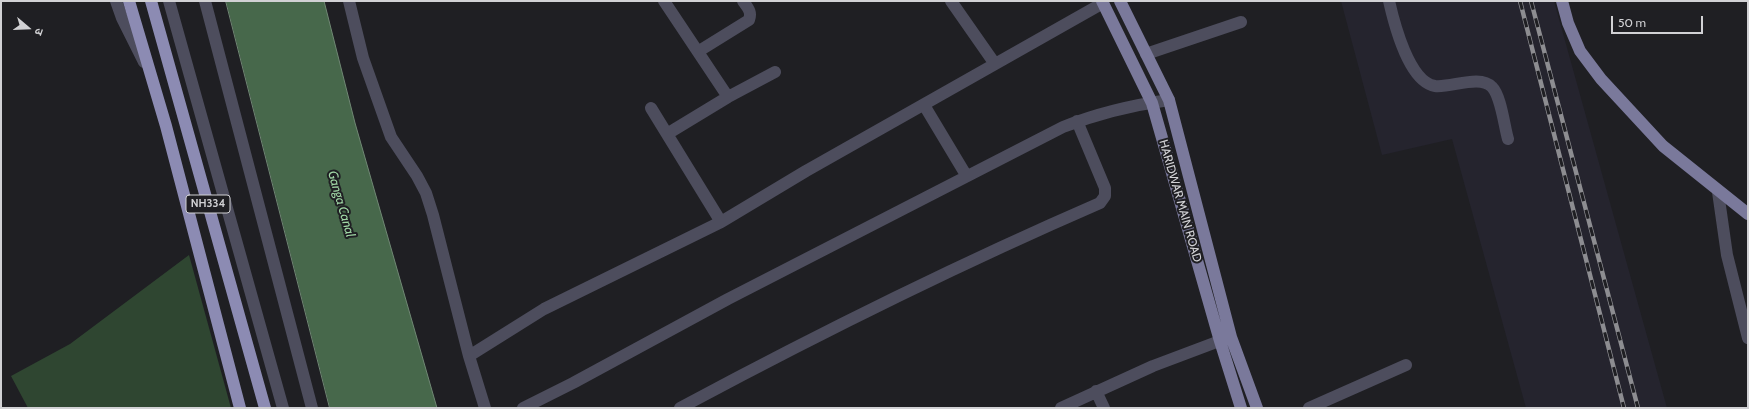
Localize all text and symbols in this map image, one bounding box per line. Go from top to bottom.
north arrow [8,8,48,48]
scale bar [1613,8,1705,34]
text: 50 m [1618,15,1646,30]
text: उ [32,27,47,37]
street label: HARIDWAR MAIN ROAD [1156,138,1204,264]
water label: Ganga Canal [324,169,358,239]
road number: NH334 [186,195,230,213]

